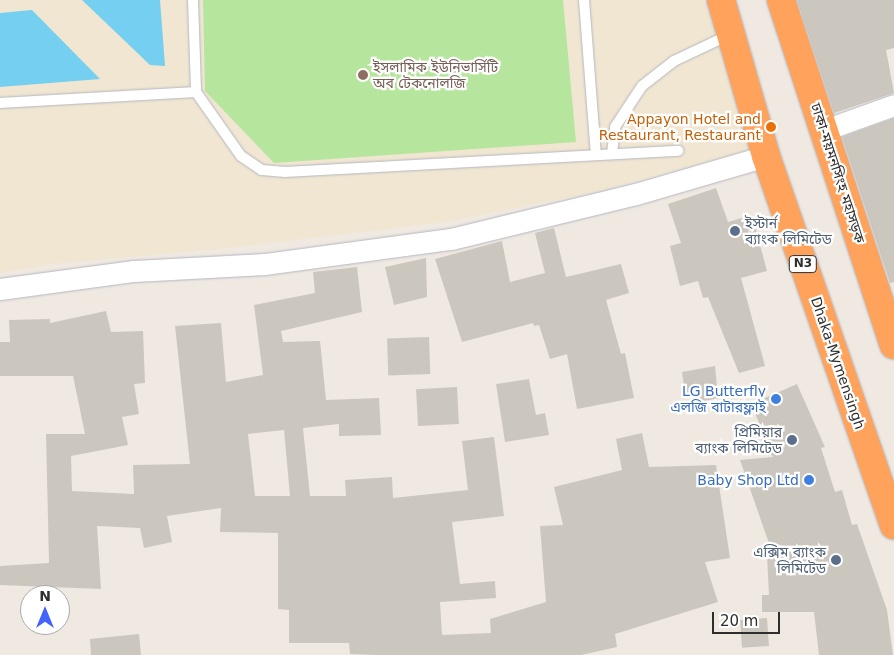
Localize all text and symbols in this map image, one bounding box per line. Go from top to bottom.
place label: ইসলামিক ইউনিভার্সিটি অব টেকনোলজি [373,59,498,92]
marker: ইসলামিক ইউনিভার্সিটি অব টেকনোলজি [357,69,369,81]
street label: ঢাকা-ময়মনসিংহ মহাসড়ক [807,101,869,245]
place label: Appayon Hotel and Restaurant, Restaurant [599,111,761,144]
marker: Appayon Hotel and Restaurant, Restaurant [765,121,777,133]
place label: ইস্টার্ন ব্যাংক লিমিটেড [745,215,832,248]
marker: ইস্টার্ন ব্যাংক লিমিটেড [729,225,741,237]
road number: N3 [788,254,818,274]
street label: Dhaka-Mymensingh [807,295,869,431]
place label: LG Butterfly এলজি বাটারফ্লাই [670,383,766,416]
marker: LG Butterfly এলজি বাটারফ্লাই [770,393,782,405]
place label: প্রিমিয়ার ব্যাংক লিমিটেড [695,424,782,457]
marker: প্রিমিয়ার ব্যাংক লিমিটেড [786,434,798,446]
place label: Baby Shop Ltd [697,472,799,488]
marker: Baby Shop Ltd [803,474,815,486]
place label: এক্সিম ব্যাংক লিমিটেড [753,544,826,576]
marker: এক্সিম ব্যাংক লিমিটেড [830,554,842,566]
north arrow [20,585,70,635]
text: N [39,588,51,604]
scale bar [714,602,782,634]
text: 20 m [720,612,758,630]

